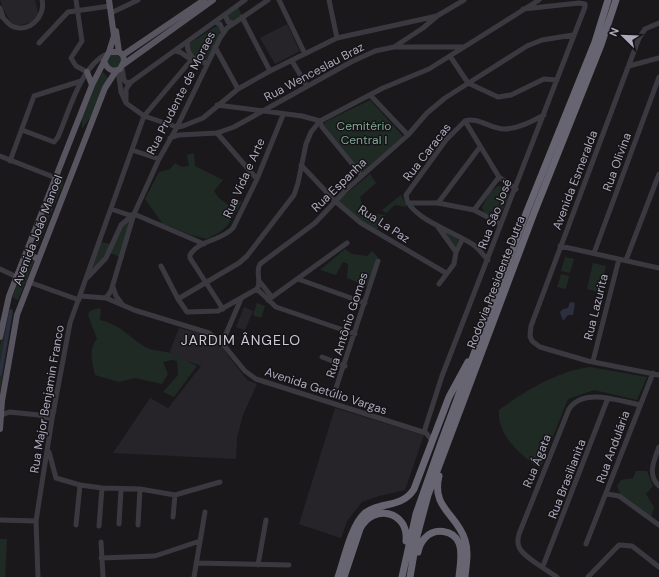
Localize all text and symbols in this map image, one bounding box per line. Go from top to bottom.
north arrow [603,16,643,56]
text: N [606,26,622,39]
street label: Rua Prudente de Moraes [143,29,219,157]
street label: Rua Wenceslau Braz [261,39,367,105]
park label: Cemitério Central I [337,118,391,148]
street label: Rua Caracas [399,120,455,184]
street label: Avenida Esmeralda [549,128,601,232]
street label: Rua Olivina [599,131,635,193]
street label: Rua Vida e Arte [219,135,269,220]
street label: Rua Espanha [308,155,370,215]
street label: Avenida João Manoel [10,172,66,288]
street label: Rua São José [474,177,516,251]
street label: Rua La Paz [355,201,413,247]
street label: Rodovia Presidente Dutra [463,213,529,351]
street label: Rua Antônio Gomes [322,270,372,380]
street label: Rua Lazurita [580,272,612,342]
street label: Rua Major Benjamin Franco [26,324,68,474]
district label: JARDIM ÂNGELO [181,331,301,349]
street label: Avenida Getúlio Vargas [263,364,389,418]
street label: Rua Andulária [592,409,634,485]
street label: Rua Ágata [519,432,555,490]
street label: Rua Brasilianita [544,437,590,521]

